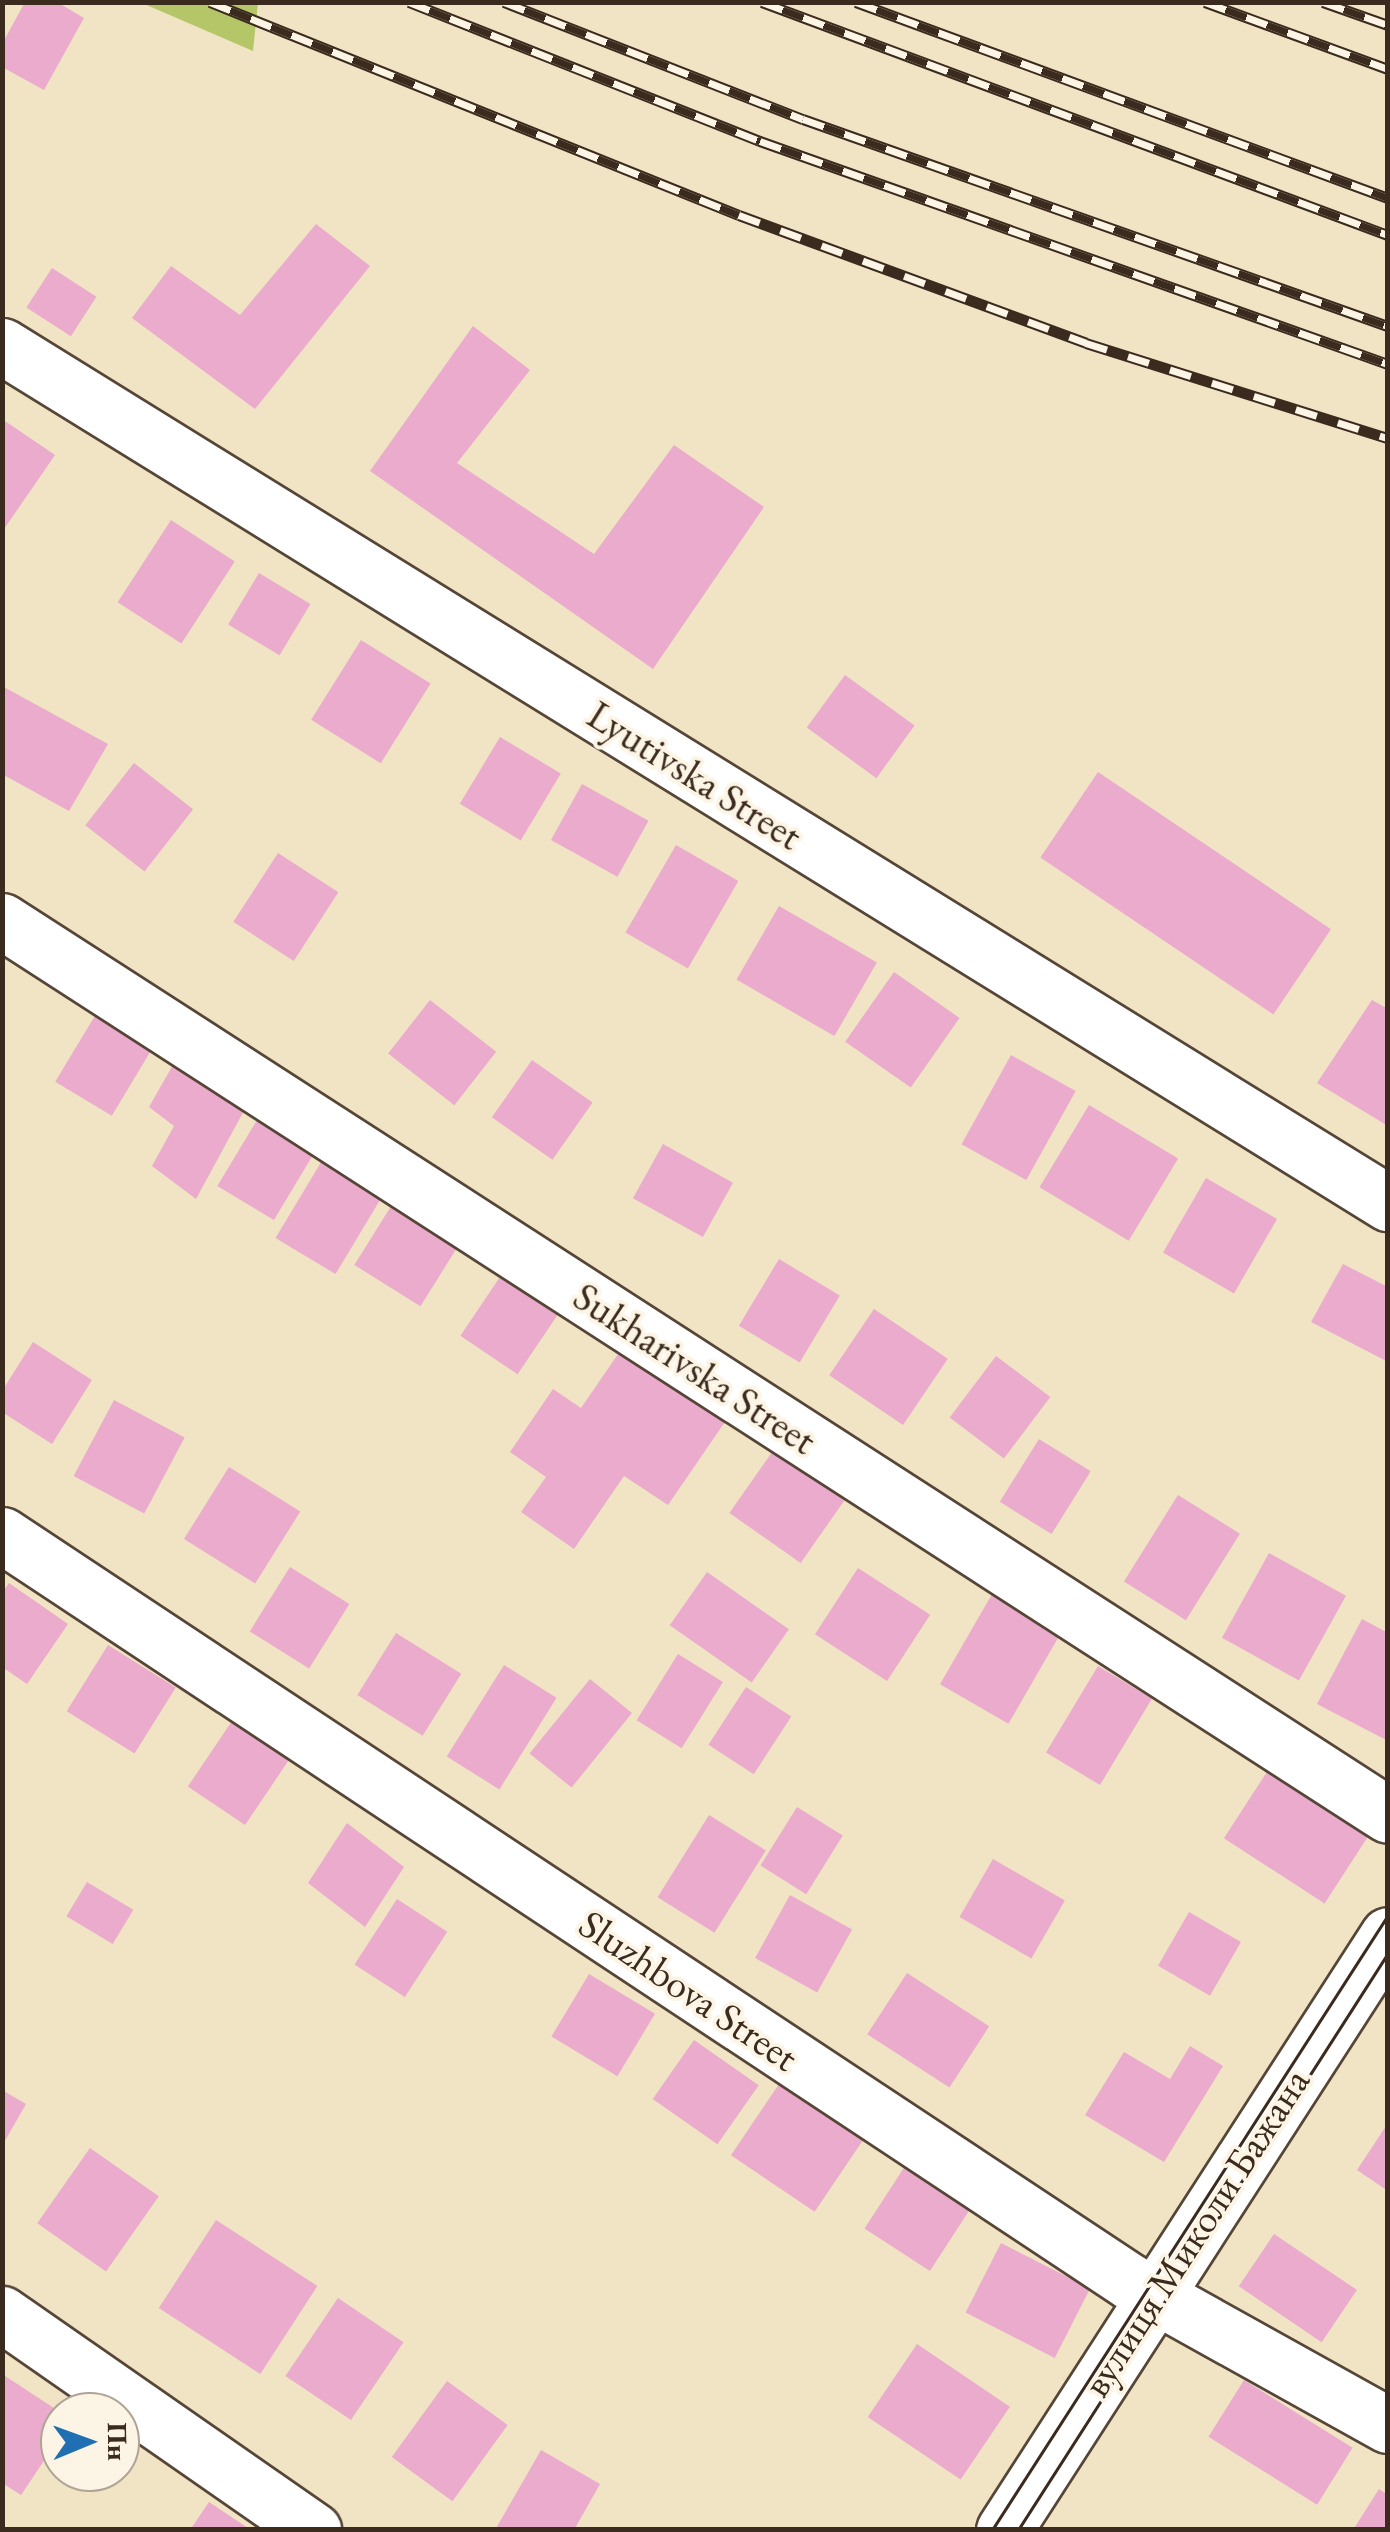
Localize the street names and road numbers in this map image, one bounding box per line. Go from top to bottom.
street label: Lyutivska Street [579,690,811,860]
street label: Sukharivska Street [565,1272,825,1464]
street label: Sluzhbova Street [570,1899,808,2081]
street label: вулиця Миколи Бажана [1071,2059,1319,2405]

